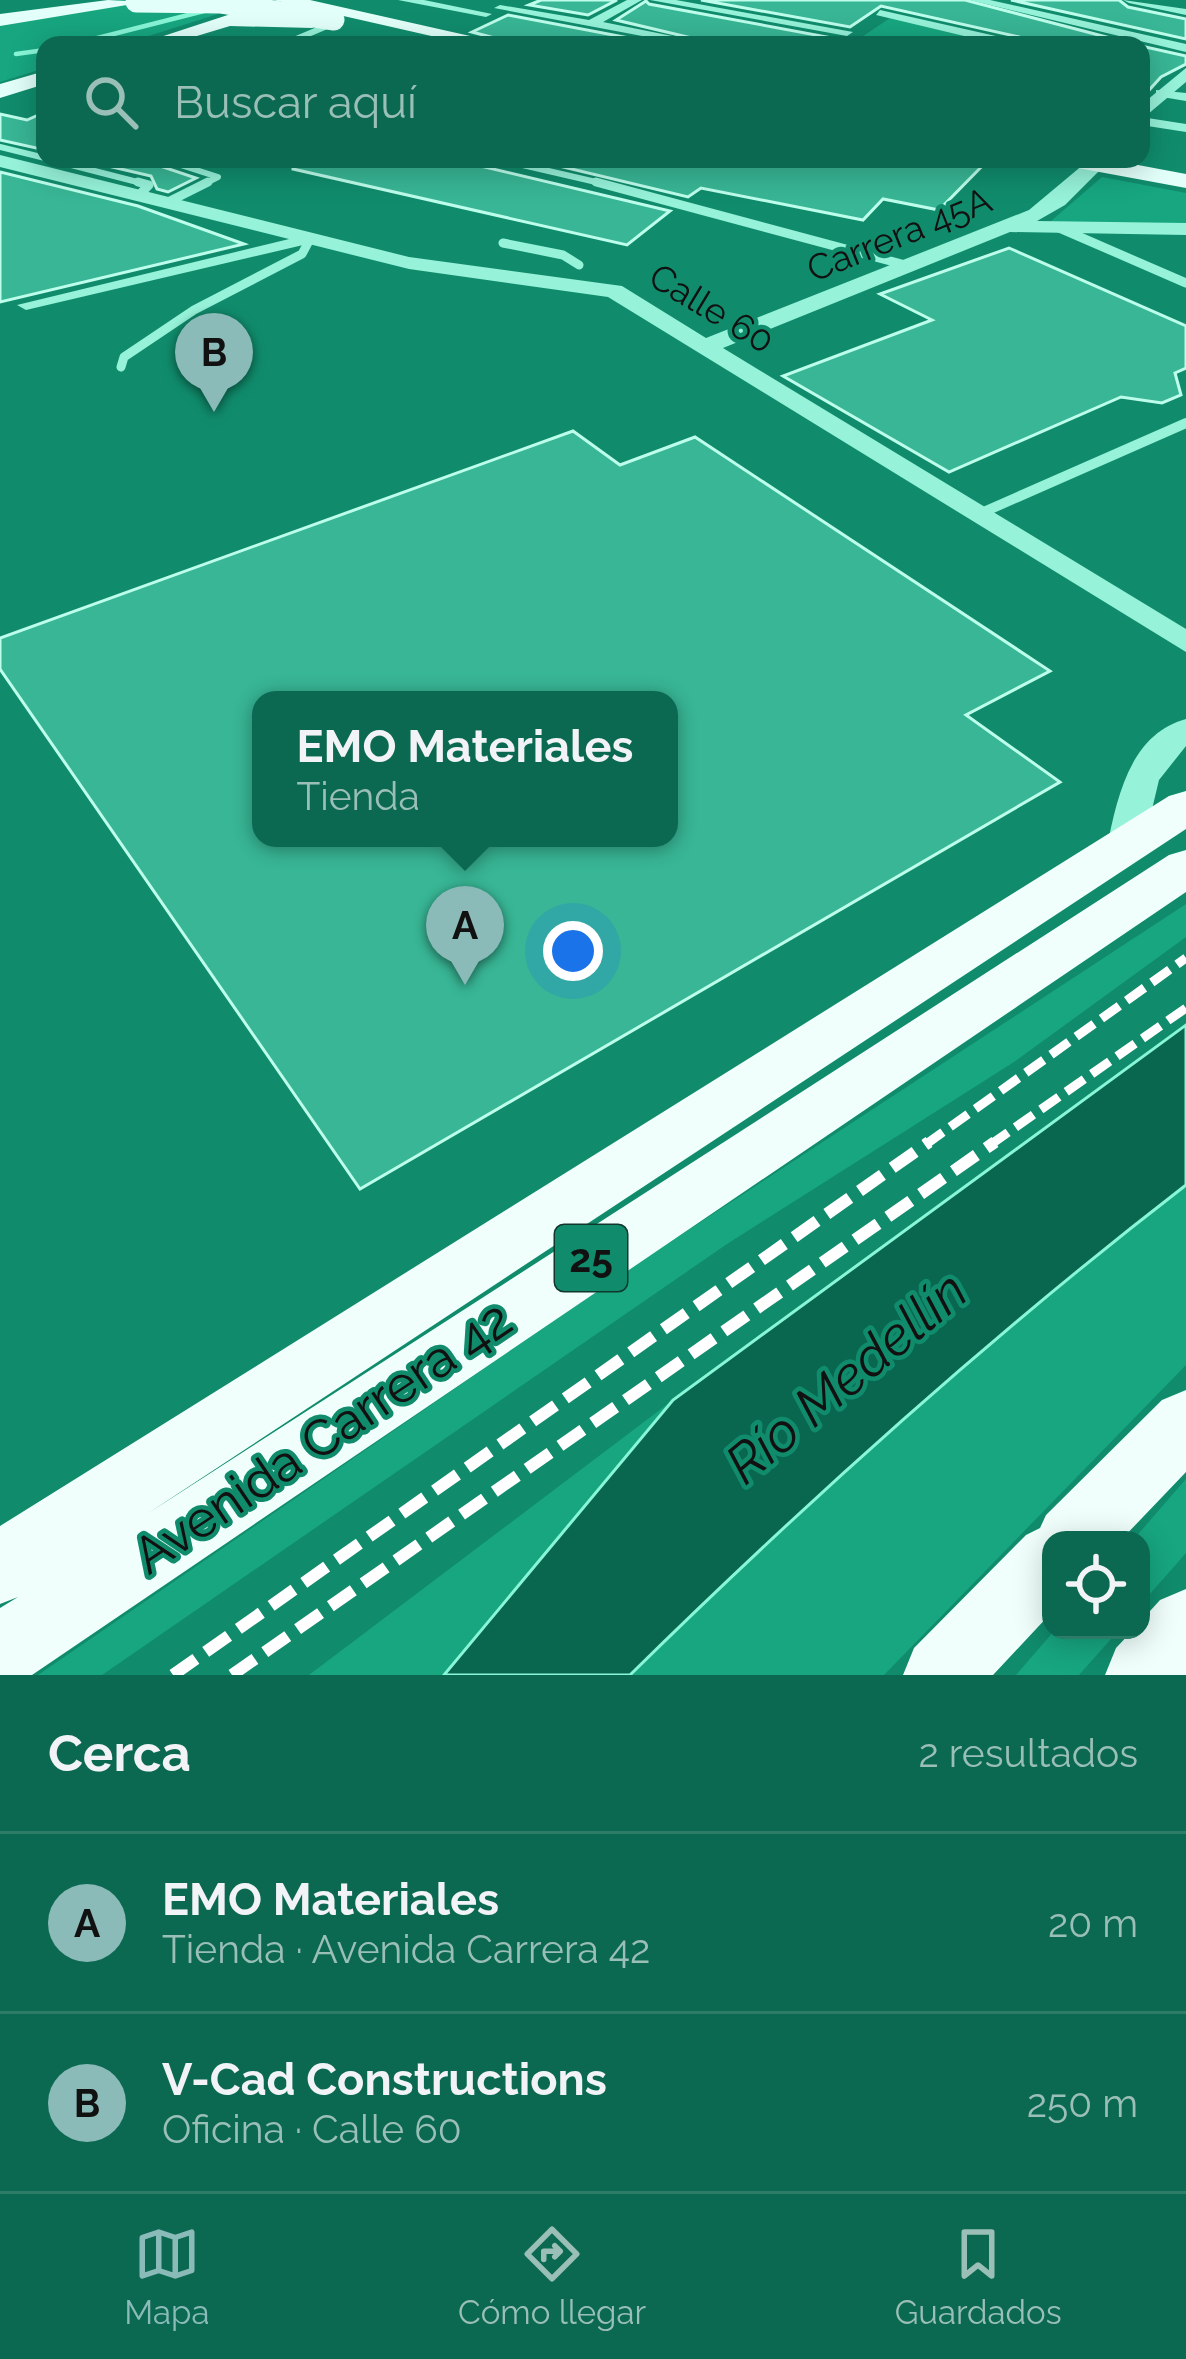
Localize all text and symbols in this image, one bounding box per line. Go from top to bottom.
search box [36,36,1150,168]
icon: search [78,69,144,135]
text: Buscar aquí [174,76,417,129]
street label: Carrera 45A [801,178,997,290]
street label: Calle 60 [642,254,782,362]
pin: B [175,313,253,412]
popup [252,691,678,847]
text: EMO Materiales [296,720,634,773]
text: Tienda [296,773,420,819]
pin: A [426,886,504,985]
your location [543,921,603,981]
road number: 25 [555,1225,627,1291]
water label: Río Medellín [713,1258,979,1496]
street label: Avenida Carrera 42 [122,1288,522,1586]
map controls [1042,1531,1150,1639]
button: locate [1042,1531,1150,1639]
text: Cerca [48,1723,191,1783]
text: 2 resultados [919,1730,1138,1776]
text: EMO Materiales [162,1873,499,1926]
text: A [74,1900,100,1946]
text: 20 m [1048,1900,1138,1946]
text: Tienda · Avenida Carrera 42 [162,1926,650,1972]
text: V-Cad Constructions [162,2053,607,2106]
text: B [74,2080,100,2126]
text: 250 m [1027,2080,1138,2126]
text: Oficina · Calle 60 [162,2106,462,2152]
tab: Mapa [124,2221,209,2332]
tab: Cómo llegar [458,2221,646,2332]
tab: Guardados [895,2221,1062,2332]

